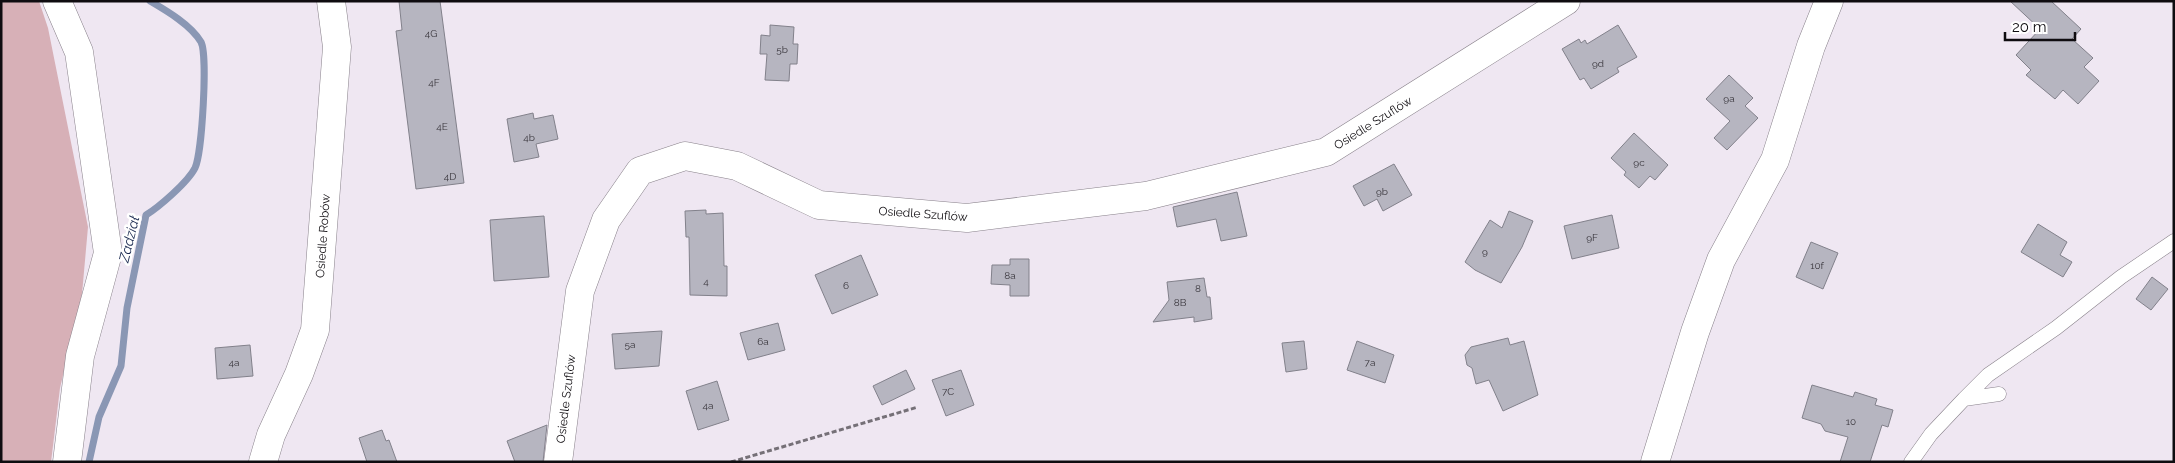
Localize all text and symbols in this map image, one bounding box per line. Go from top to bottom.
scale bar [2005,10,2075,42]
text: 20 m [2012,18,2047,36]
house number: 4G [425,28,437,39]
house number: 5b [776,44,788,55]
house number: 9d [1592,58,1604,69]
house number: 4F [428,77,440,88]
street label: Osiedle Szuflów [1331,93,1415,153]
house number: 9a [1723,93,1735,104]
house number: 4E [436,121,448,132]
house number: 4b [523,132,535,143]
house number: 9c [1633,157,1645,168]
house number: 4D [444,171,456,182]
house number: 9b [1376,186,1388,197]
street label: Osiedle Robów [313,193,333,278]
street label: Osiedle Szuflów [878,204,968,224]
water label: Zadział [115,213,143,265]
house number: 9F [1586,232,1598,243]
house number: 9 [1482,246,1488,257]
house number: 10f [1810,260,1825,271]
house number: 8a [1004,270,1016,281]
house number: 4 [703,276,709,287]
house number: 6 [843,280,849,291]
house number: 8 [1195,283,1201,294]
house number: 8B [1174,297,1187,308]
house number: 6a [757,336,769,347]
house number: 5a [625,339,635,350]
street label: Osiedle Szuflów [554,354,578,444]
house number: 4a [229,357,239,368]
house number: 7a [1365,357,1375,368]
house number: 7C [942,386,954,397]
house number: 4a [703,400,713,411]
house number: 10 [1846,416,1856,427]

